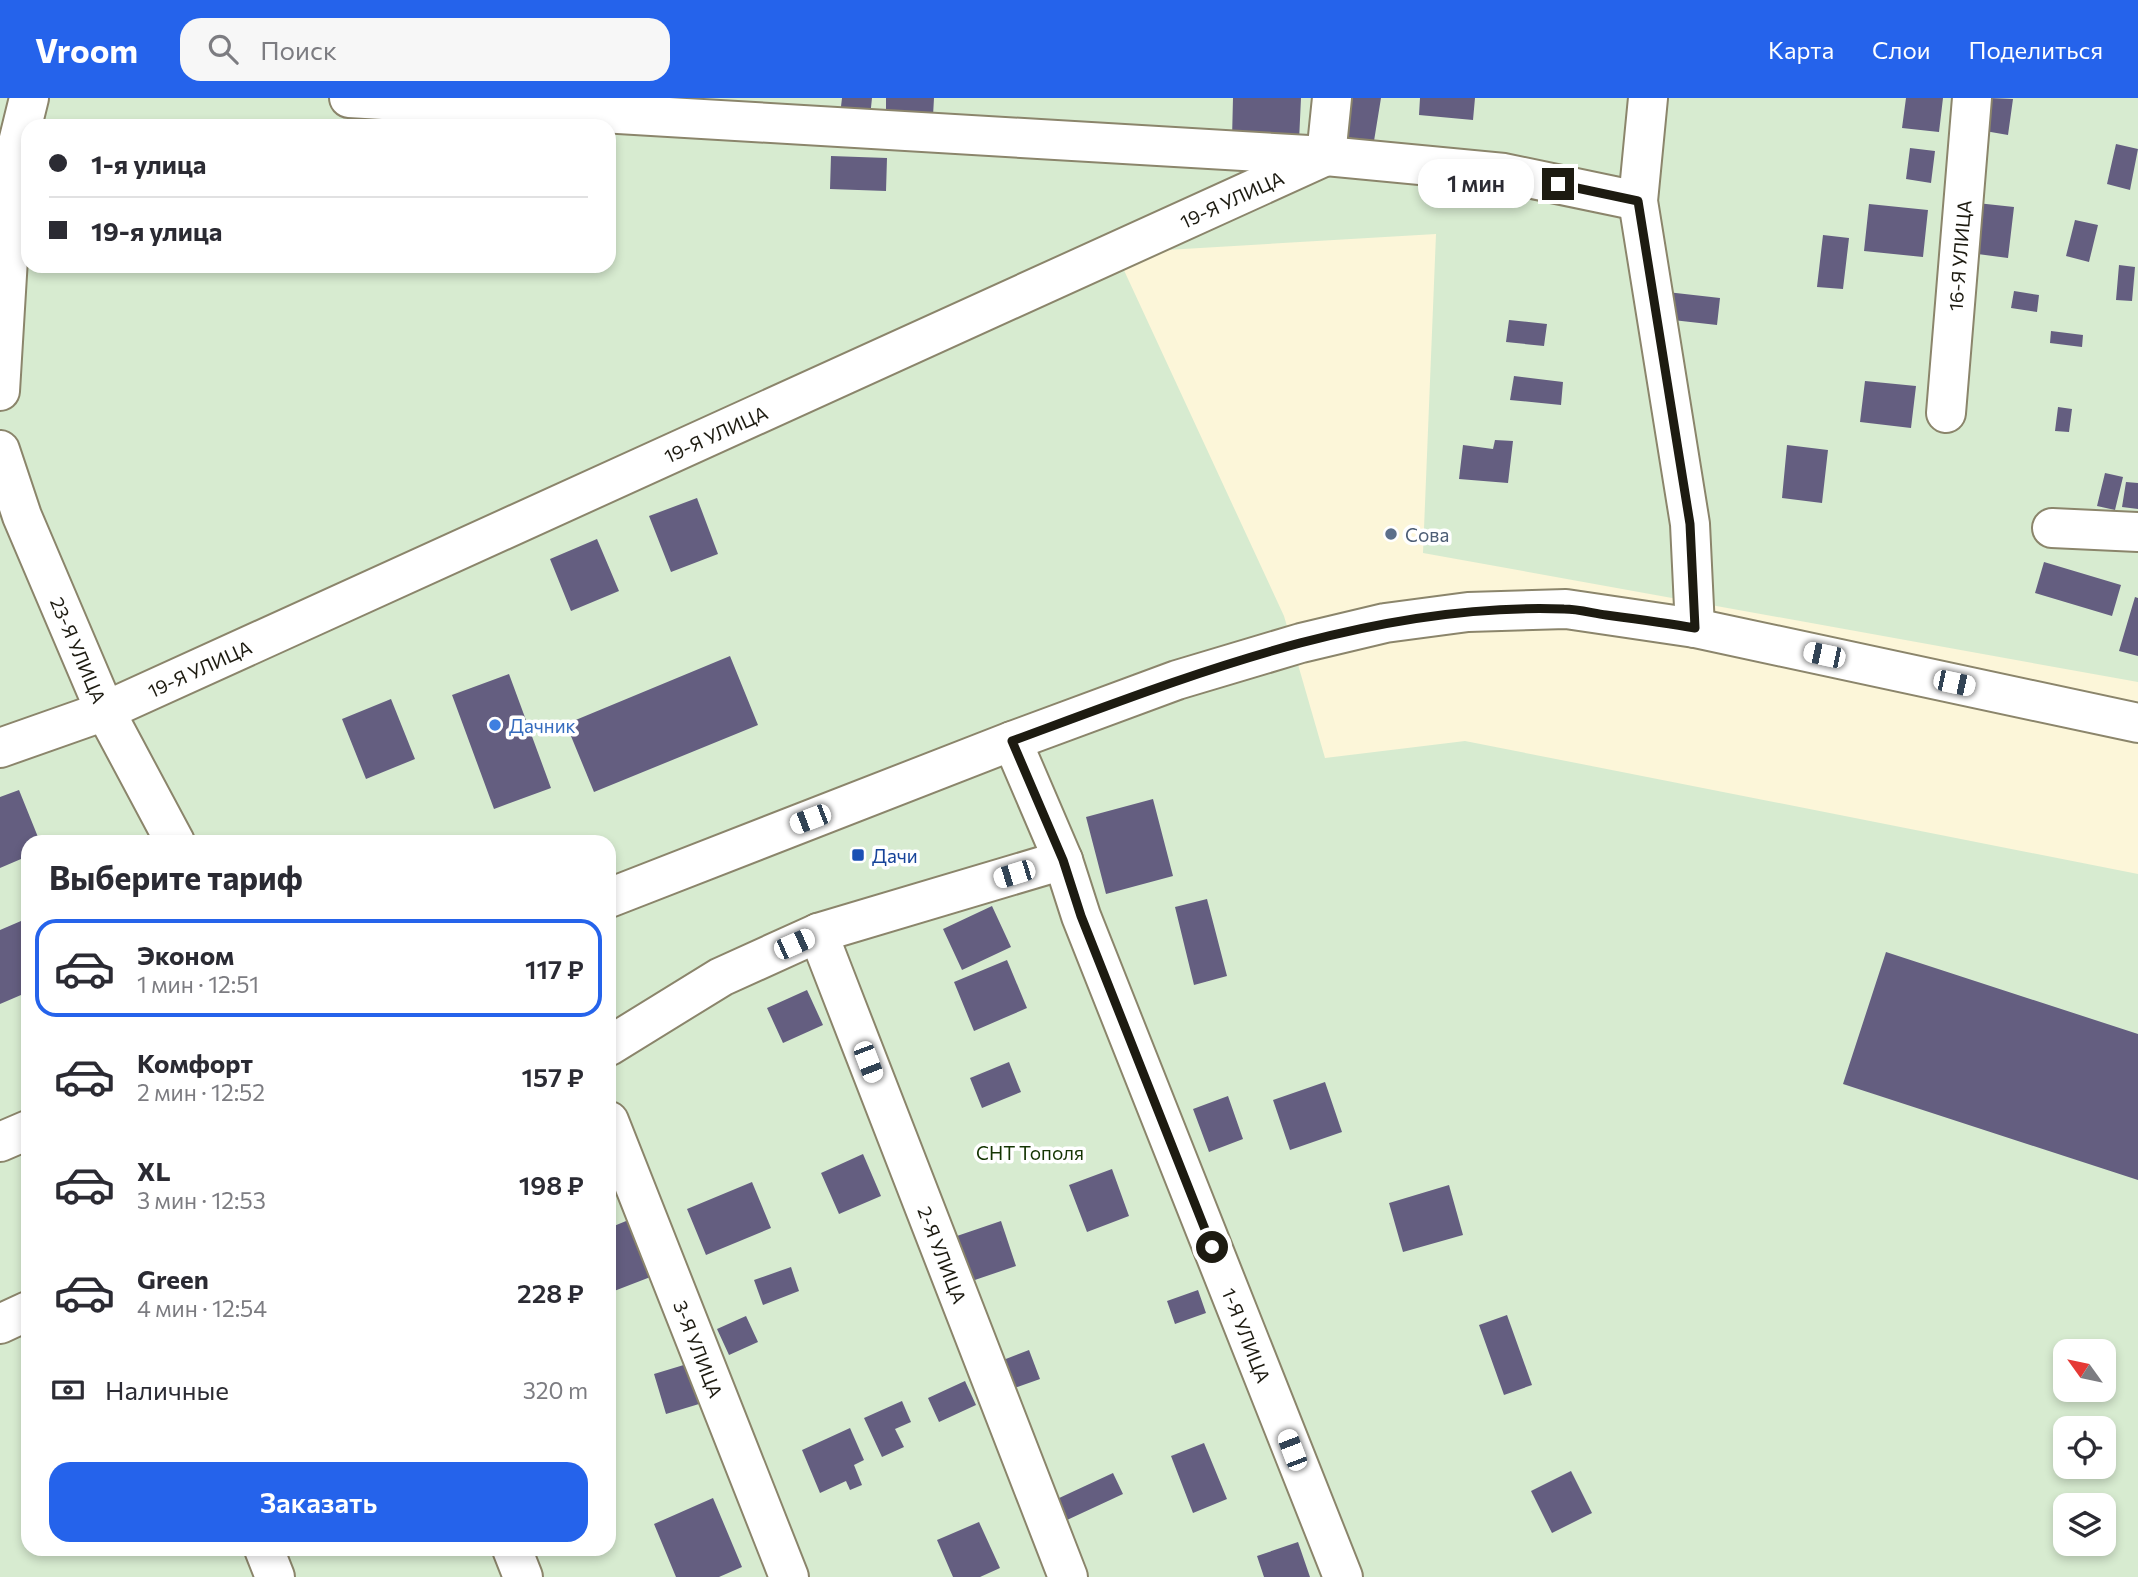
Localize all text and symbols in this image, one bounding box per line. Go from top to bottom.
search box [180,18,670,81]
text: Vroom [35,29,138,70]
icon: search [204,30,242,68]
text: Поиск [260,34,337,65]
text: Карта [1768,35,1834,64]
text: Слои [1872,35,1930,64]
text: Поделиться [1968,35,2103,64]
text: 1-я улица [91,148,206,179]
callout: 1 мин [1418,160,1534,208]
street label: 19-Я УЛИЦА [1176,165,1287,232]
route end [1542,168,1574,200]
text: 1 мин [1447,169,1505,197]
street label: 16-Я УЛИЦА [1943,199,1975,312]
text: 19-я улица [91,215,222,246]
street label: 19-Я УЛИЦА [660,400,771,467]
place label: Сова [1405,523,1449,546]
marker: Сова [1383,526,1399,542]
street label: 23-Я УЛИЦА [46,593,112,706]
street label: 19-Я УЛИЦА [144,635,255,702]
car [1802,640,1847,670]
car [1932,668,1977,698]
place label: Дачник [509,714,576,737]
marker: Дачник [487,717,503,733]
car [787,802,834,836]
place label: Дачи [872,844,918,867]
marker: Дачи [850,847,866,863]
text: Выберите тариф [49,857,303,897]
car [991,858,1038,890]
car [771,926,818,962]
icon: car [53,937,116,1000]
text: Эконом [137,939,234,970]
text: 117 ₽ [525,953,584,984]
text: 1 мин · 12:51 [137,970,259,998]
car [851,1039,886,1085]
icon: car [53,1045,116,1108]
text: Комфорт [137,1047,253,1078]
text: 157 ₽ [521,1061,584,1092]
text: 2 мин · 12:52 [137,1078,265,1106]
park label: СНТ Тополя [976,1141,1084,1164]
icon: car [53,1153,116,1216]
text: XL [137,1155,171,1186]
text: 198 ₽ [519,1169,584,1200]
text: 3 мин · 12:53 [137,1186,266,1214]
street label: 2-Я УЛИЦА [914,1203,972,1306]
route start [1196,1231,1228,1263]
icon: car [53,1261,116,1324]
text: Green [137,1263,209,1294]
text: 228 ₽ [517,1277,584,1308]
street label: 1-Я УЛИЦА [1218,1284,1276,1386]
text: 4 мин · 12:54 [137,1294,267,1322]
street label: 3-Я УЛИЦА [669,1297,728,1401]
north arrow [2053,1339,2116,1402]
map controls [2053,1339,2116,1556]
icon: cash [49,1371,87,1409]
text: Наличные [105,1374,229,1405]
text: 320 m [523,1376,588,1404]
button: locate [2053,1416,2116,1479]
car [1275,1427,1310,1473]
button: Заказать [49,1462,588,1542]
button: layers [2053,1493,2116,1556]

